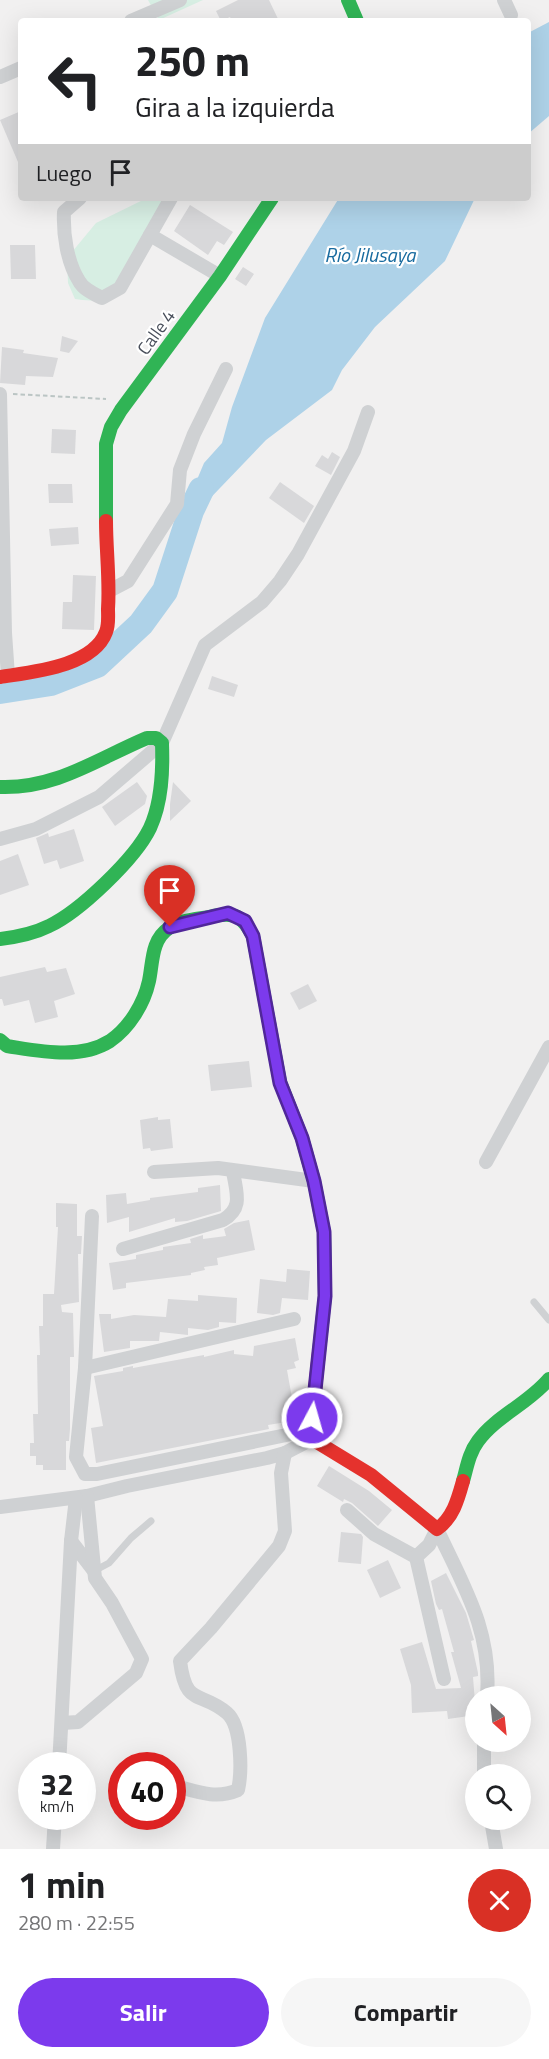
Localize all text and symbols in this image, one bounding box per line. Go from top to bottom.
text: 250 m [135,28,250,92]
icon: left [36,42,114,120]
text: Gira a la izquierda [135,86,335,127]
text: Luego [36,156,92,190]
icon: arrive [104,156,137,189]
water label: Río Jilusaya [325,239,416,270]
street label: Calle 4 [130,304,182,360]
pin [144,865,195,927]
icon: arrive [153,874,186,907]
position arrow [280,1386,344,1450]
north arrow [465,1686,531,1752]
map controls [465,1686,531,1830]
speed limit sign: 40 [108,1752,186,1830]
text: 32 [40,1761,74,1807]
button: search [465,1764,531,1830]
text: km/h [40,1795,74,1818]
text: 1 min [18,1857,105,1912]
button: close [468,1869,531,1932]
text: 280 m · 22:55 [18,1907,135,1938]
button: Salir [18,1978,269,2047]
button: Compartir [281,1978,531,2047]

